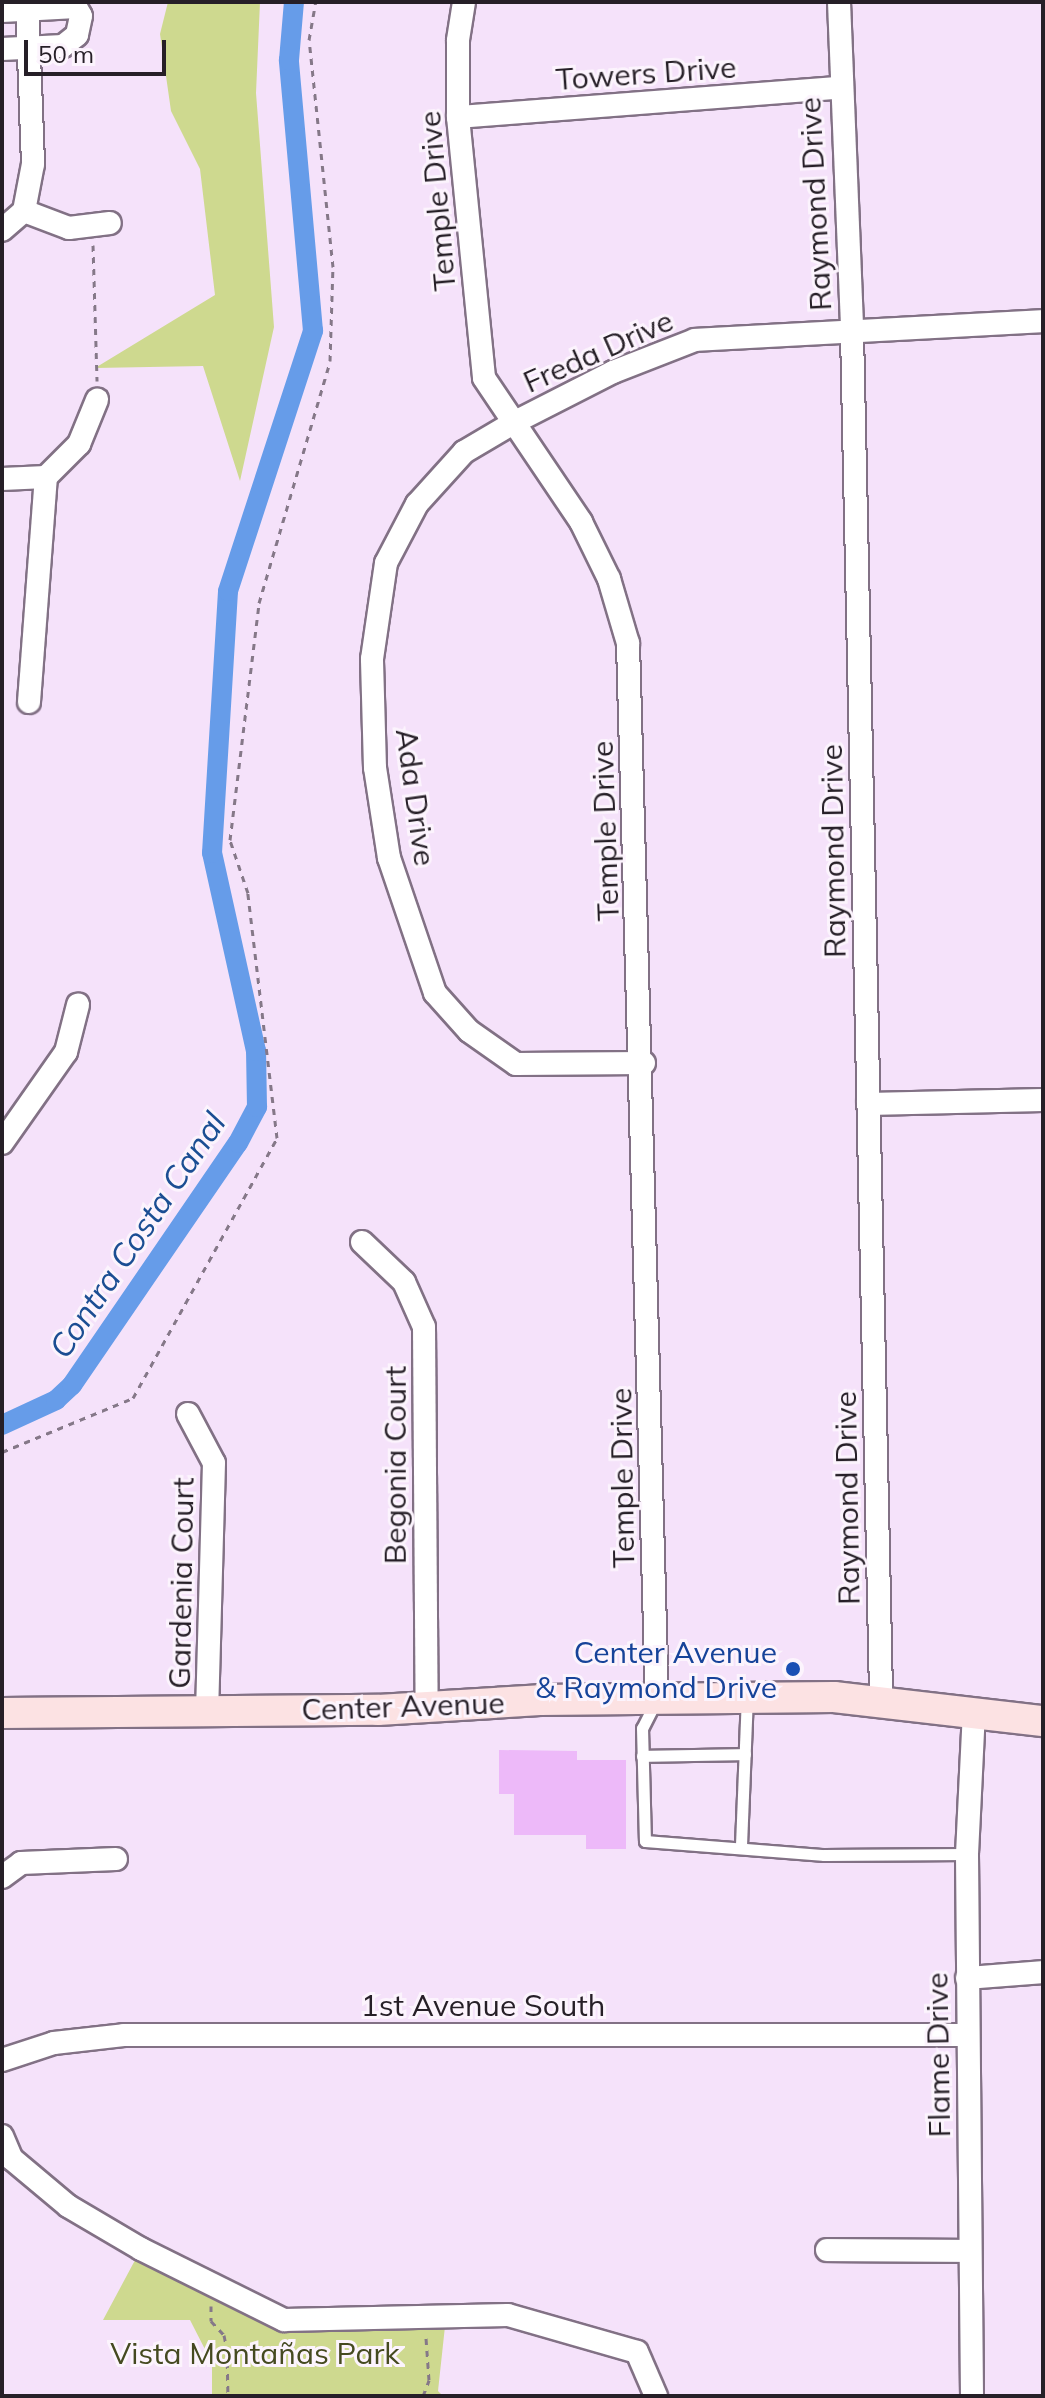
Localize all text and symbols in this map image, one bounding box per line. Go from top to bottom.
scale bar [28,24,170,74]
text: 50 m [38,39,94,69]
street label: Towers Drive [555,49,737,97]
street label: Raymond Drive [791,96,839,312]
street label: Temple Drive [411,110,463,292]
street label: Freda Drive [518,302,678,400]
street label: Ada Drive [389,726,443,868]
street label: Temple Drive [584,740,626,922]
street label: Raymond Drive [813,744,853,958]
water label: Contra Costa Canal [41,1105,233,1365]
street label: Begonia Court [377,1366,413,1564]
street label: Temple Drive [602,1388,642,1568]
street label: Raymond Drive [827,1391,867,1605]
street label: Gardenia Court [161,1477,201,1689]
place label: Center Avenue & Raymond Drive [535,1634,777,1704]
marker: Center Avenue & Raymond Drive [784,1660,802,1678]
street label: Center Avenue [301,1684,505,1728]
street label: Flame Drive [919,1972,957,2138]
street label: 1st Avenue South [361,1987,605,2023]
park label: Vista Montañas Park [110,2335,400,2371]

